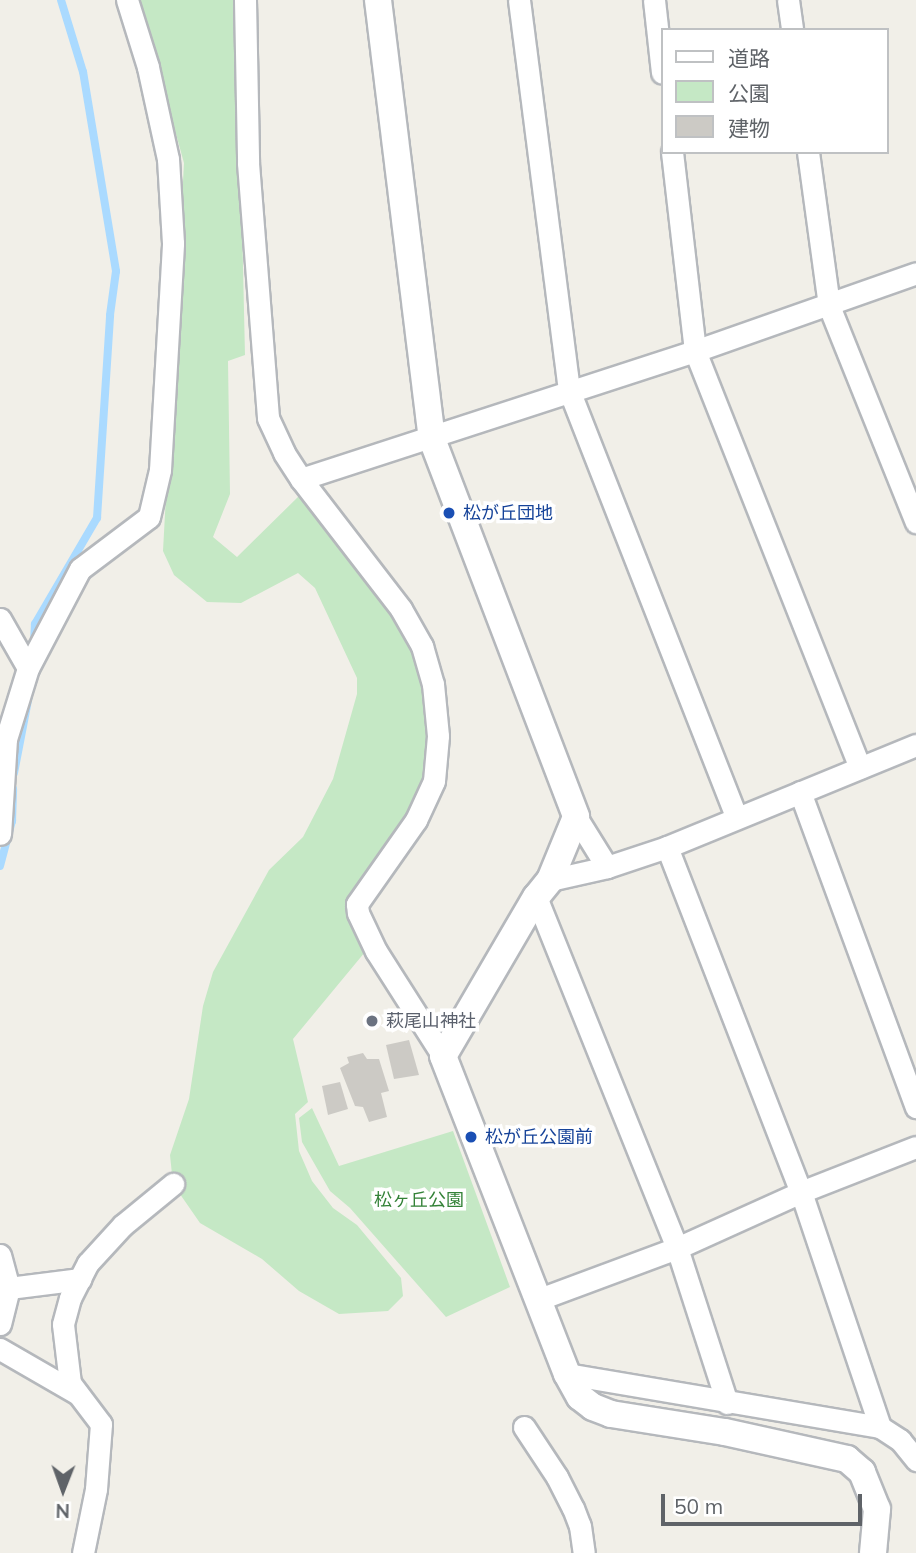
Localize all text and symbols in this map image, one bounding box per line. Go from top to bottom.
legend [660,28,888,154]
text: 道路 [728,45,770,71]
text: 公園 [728,80,770,106]
text: 建物 [728,115,770,141]
place label: 松が丘団地 [463,502,553,524]
marker: 松が丘団地 [441,505,457,521]
place label: 萩尾山神社 [386,1010,476,1032]
marker: 萩尾山神社 [364,1013,380,1029]
place label: 松が丘公園前 [485,1126,593,1148]
marker: 松が丘公園前 [463,1129,479,1145]
park label: 松ヶ丘公園 [374,1189,464,1211]
north arrow [28,1455,98,1525]
scale bar [664,1480,865,1524]
text: 50 m [674,1493,723,1519]
text: N [55,1499,70,1523]

